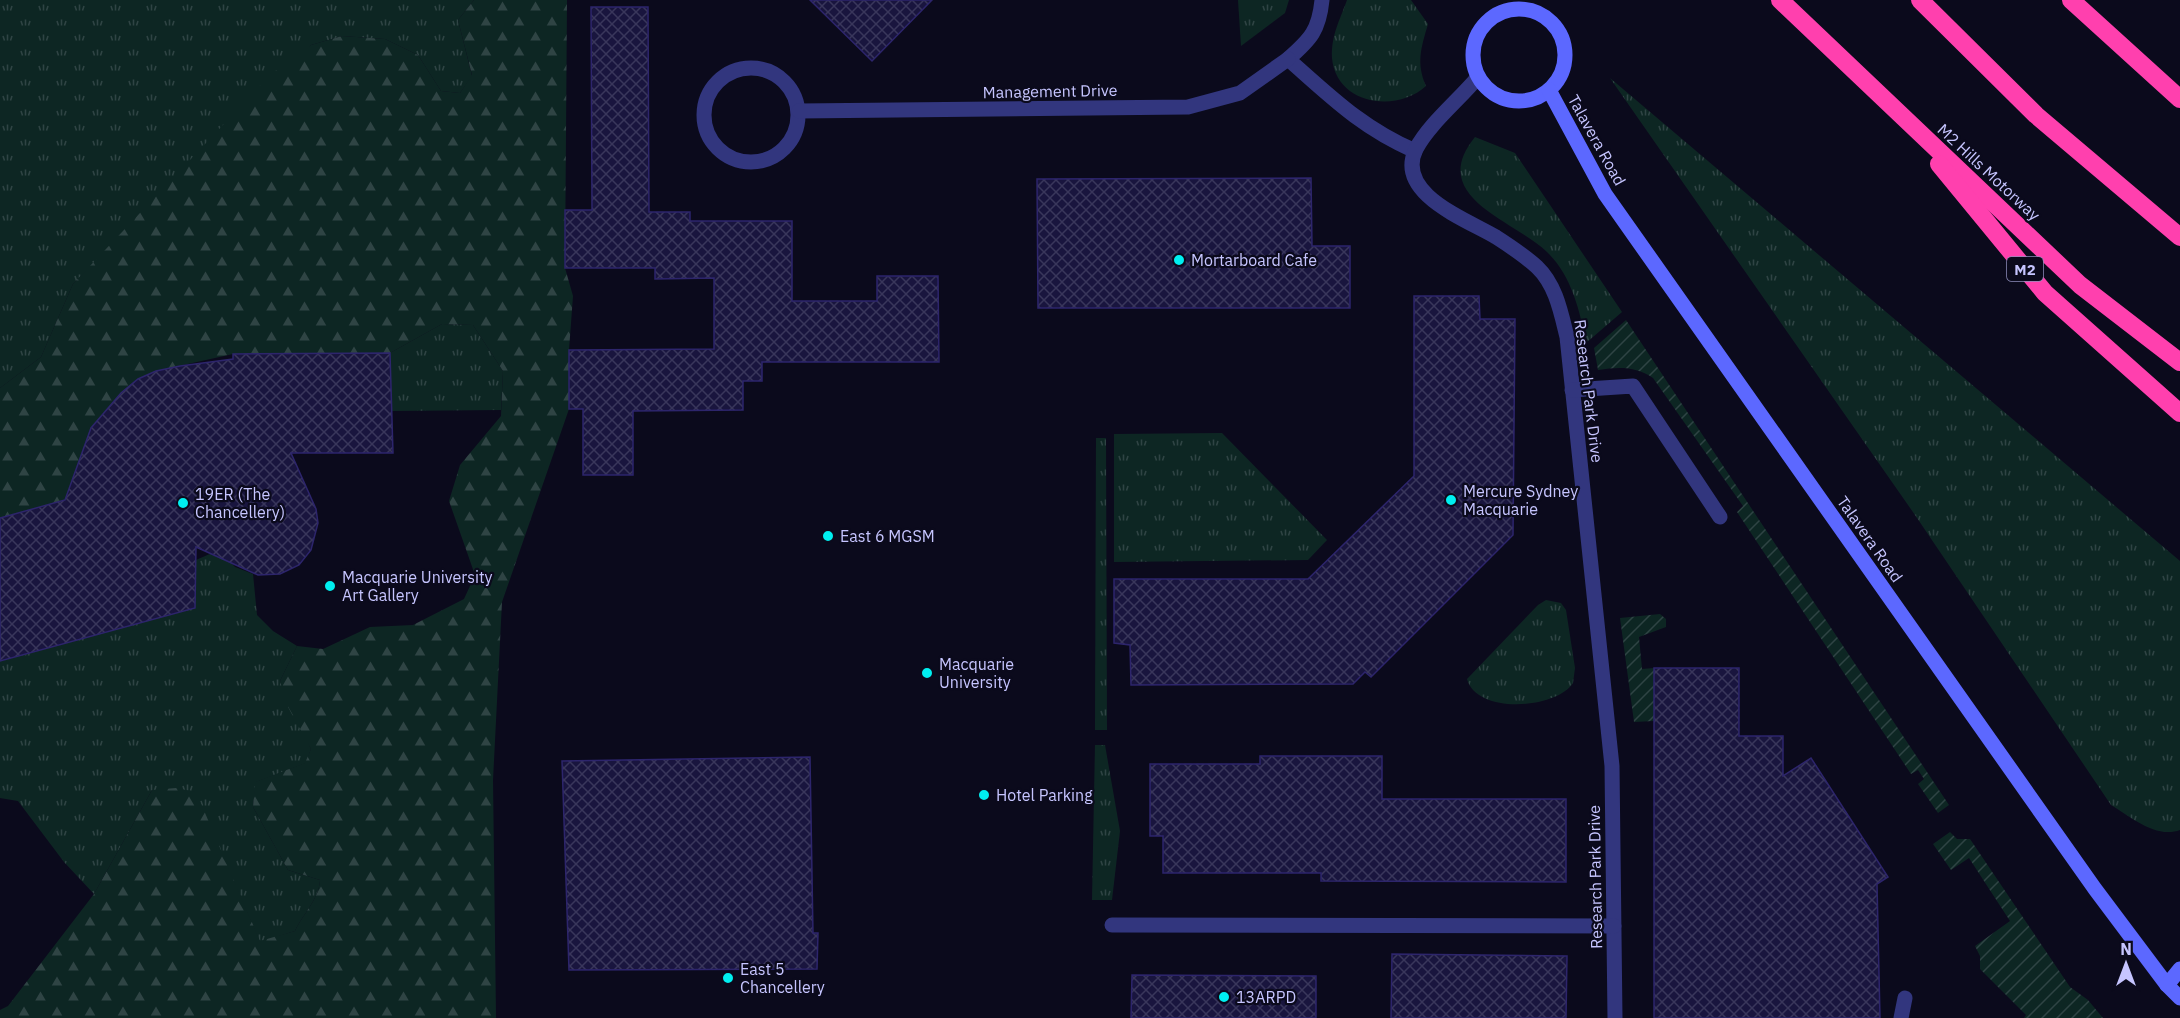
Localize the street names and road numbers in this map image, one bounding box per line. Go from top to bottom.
street label: Management Drive [982,80,1118,102]
street label: Talavera Road [1564,91,1630,189]
street label: M2 Hills Motorway [1934,119,2044,225]
road number: M2 [2007,257,2043,281]
street label: Research Park Drive [1570,318,1608,464]
street label: Talavera Road [1833,492,1907,586]
street label: Research Park Drive [1584,805,1606,949]

